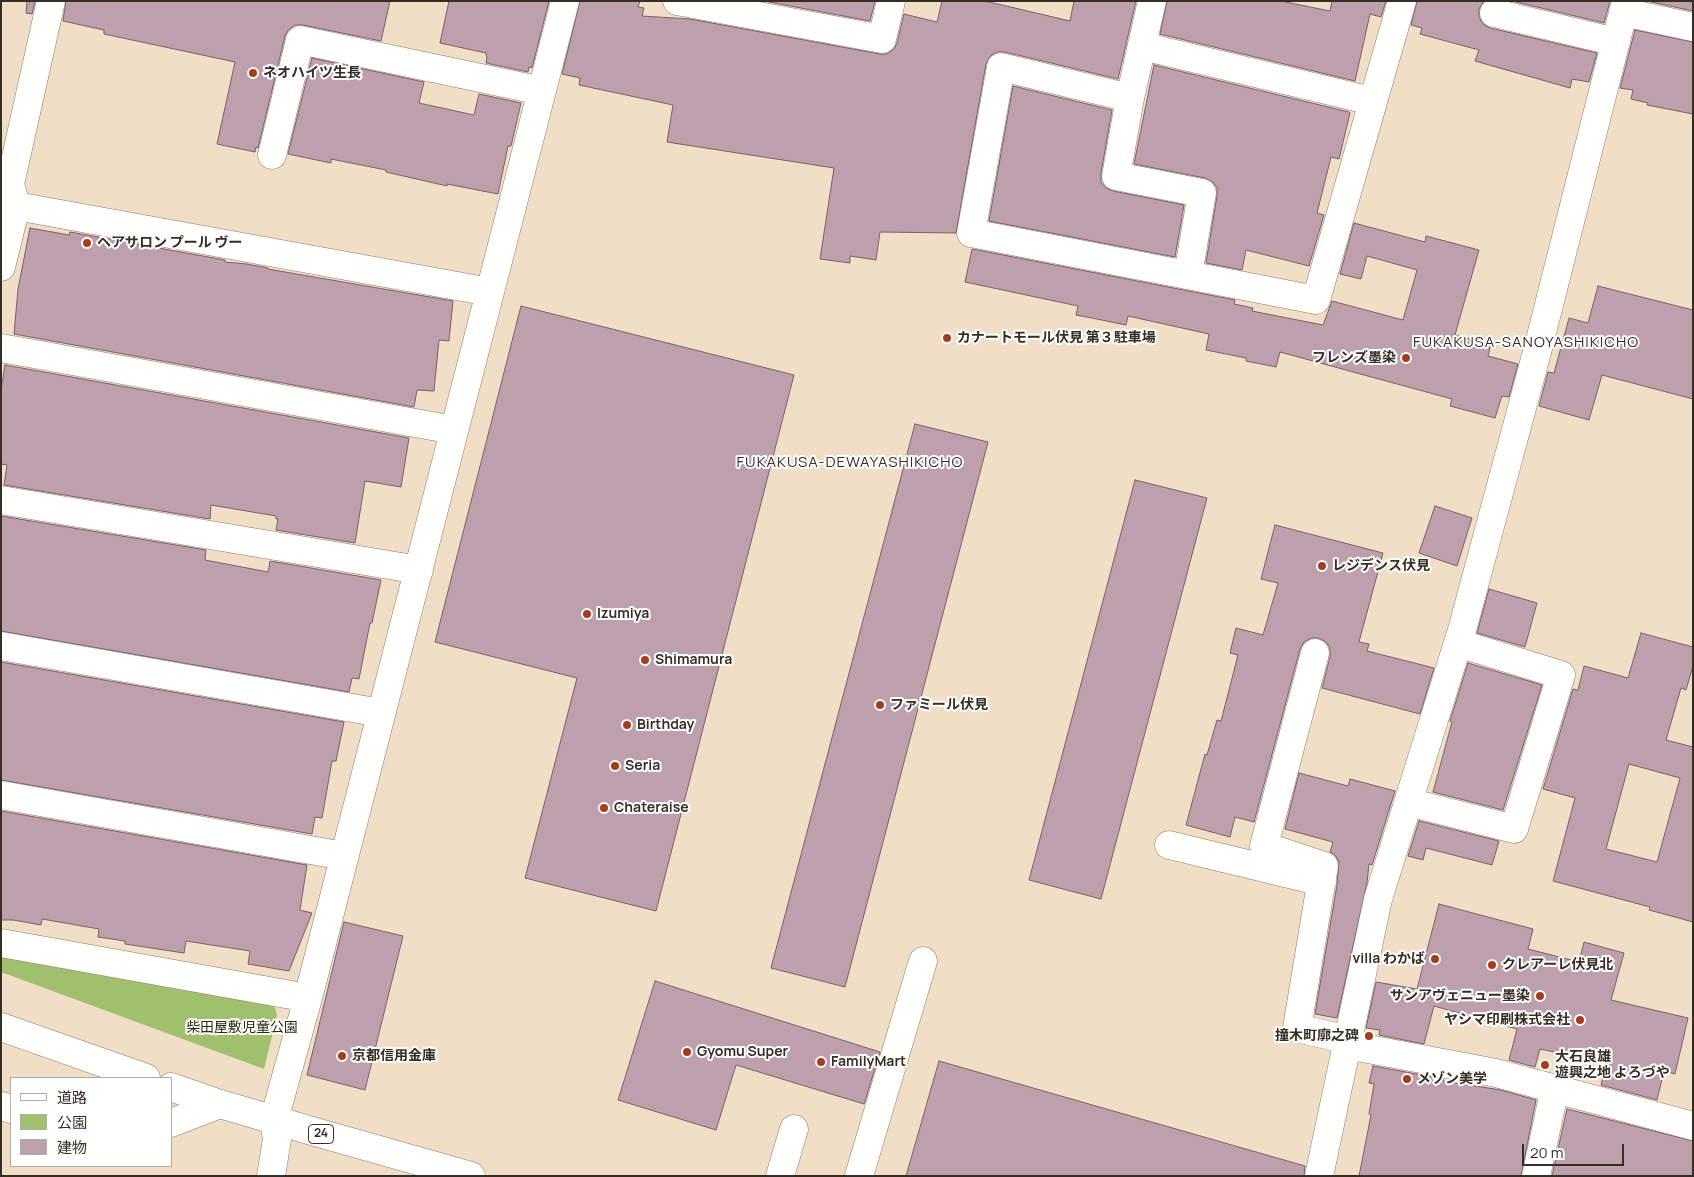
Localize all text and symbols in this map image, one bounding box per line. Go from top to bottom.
place label: ネオハイツ生長 [263,65,361,81]
marker: ネオハイツ生長 [247,67,259,79]
place label: ヘアサロン プール ヴー [97,235,243,251]
marker: ヘアサロン プール ヴー [81,237,93,249]
place label: カナートモール伏見 第３駐車場 [957,330,1156,346]
marker: カナートモール伏見 第３駐車場 [941,332,953,344]
district label: FUKAKUSA-SANOYASHIKICHO [1410,334,1642,352]
place label: フレンズ墨染 [1312,350,1396,366]
marker: フレンズ墨染 [1400,352,1412,364]
district label: FUKAKUSA-DEWAYASHIKICHO [733,454,967,472]
place label: レジデンス伏見 [1332,558,1430,574]
marker: レジデンス伏見 [1316,560,1328,572]
place label: Izumiya [597,606,649,622]
marker: Izumiya [581,608,593,620]
place label: Shimamura [655,652,732,668]
marker: Shimamura [639,654,651,666]
place label: ファミール伏見 [890,697,988,713]
marker: ファミール伏見 [874,699,886,711]
place label: Birthday [637,717,694,733]
marker: Birthday [621,719,633,731]
place label: Seria [625,758,660,774]
marker: Seria [609,760,621,772]
place label: Chateraise [614,800,689,816]
marker: Chateraise [598,802,610,814]
place label: villa わかば [1353,951,1425,967]
marker: villa わかば [1429,953,1441,965]
place label: クレアーレ伏見北 [1502,957,1613,973]
marker: クレアーレ伏見北 [1486,959,1498,971]
place label: サンアヴェニュー墨染 [1390,988,1530,1004]
marker: サンアヴェニュー墨染 [1534,990,1546,1002]
place label: ヤシマ印刷株式会社 [1444,1012,1570,1028]
marker: ヤシマ印刷株式会社 [1574,1014,1586,1026]
park label: 柴田屋敷児童公園 [186,1020,298,1036]
place label: 撞木町廓之碑 [1275,1028,1359,1044]
marker: 撞木町廓之碑 [1363,1030,1375,1042]
place label: Gyomu Super [697,1044,788,1060]
marker: Gyomu Super [681,1046,693,1058]
place label: 京都信用金庫 [352,1048,436,1064]
place label: 大石良雄 遊興之地 よろづや [1555,1049,1670,1082]
marker: 京都信用金庫 [336,1050,348,1062]
place label: FamilyMart [831,1054,906,1070]
marker: FamilyMart [815,1056,827,1068]
marker: 大石良雄 遊興之地 よろづや [1539,1059,1551,1071]
place label: メゾン美学 [1417,1071,1487,1087]
marker: メゾン美学 [1401,1073,1413,1085]
legend [10,1077,172,1167]
text: 道路 [57,1087,87,1108]
text: 公園 [57,1112,87,1133]
road number: 24 [308,1124,334,1144]
scale bar [1524,1134,1626,1166]
text: 建物 [57,1137,87,1158]
text: 20 m [1530,1142,1563,1163]

